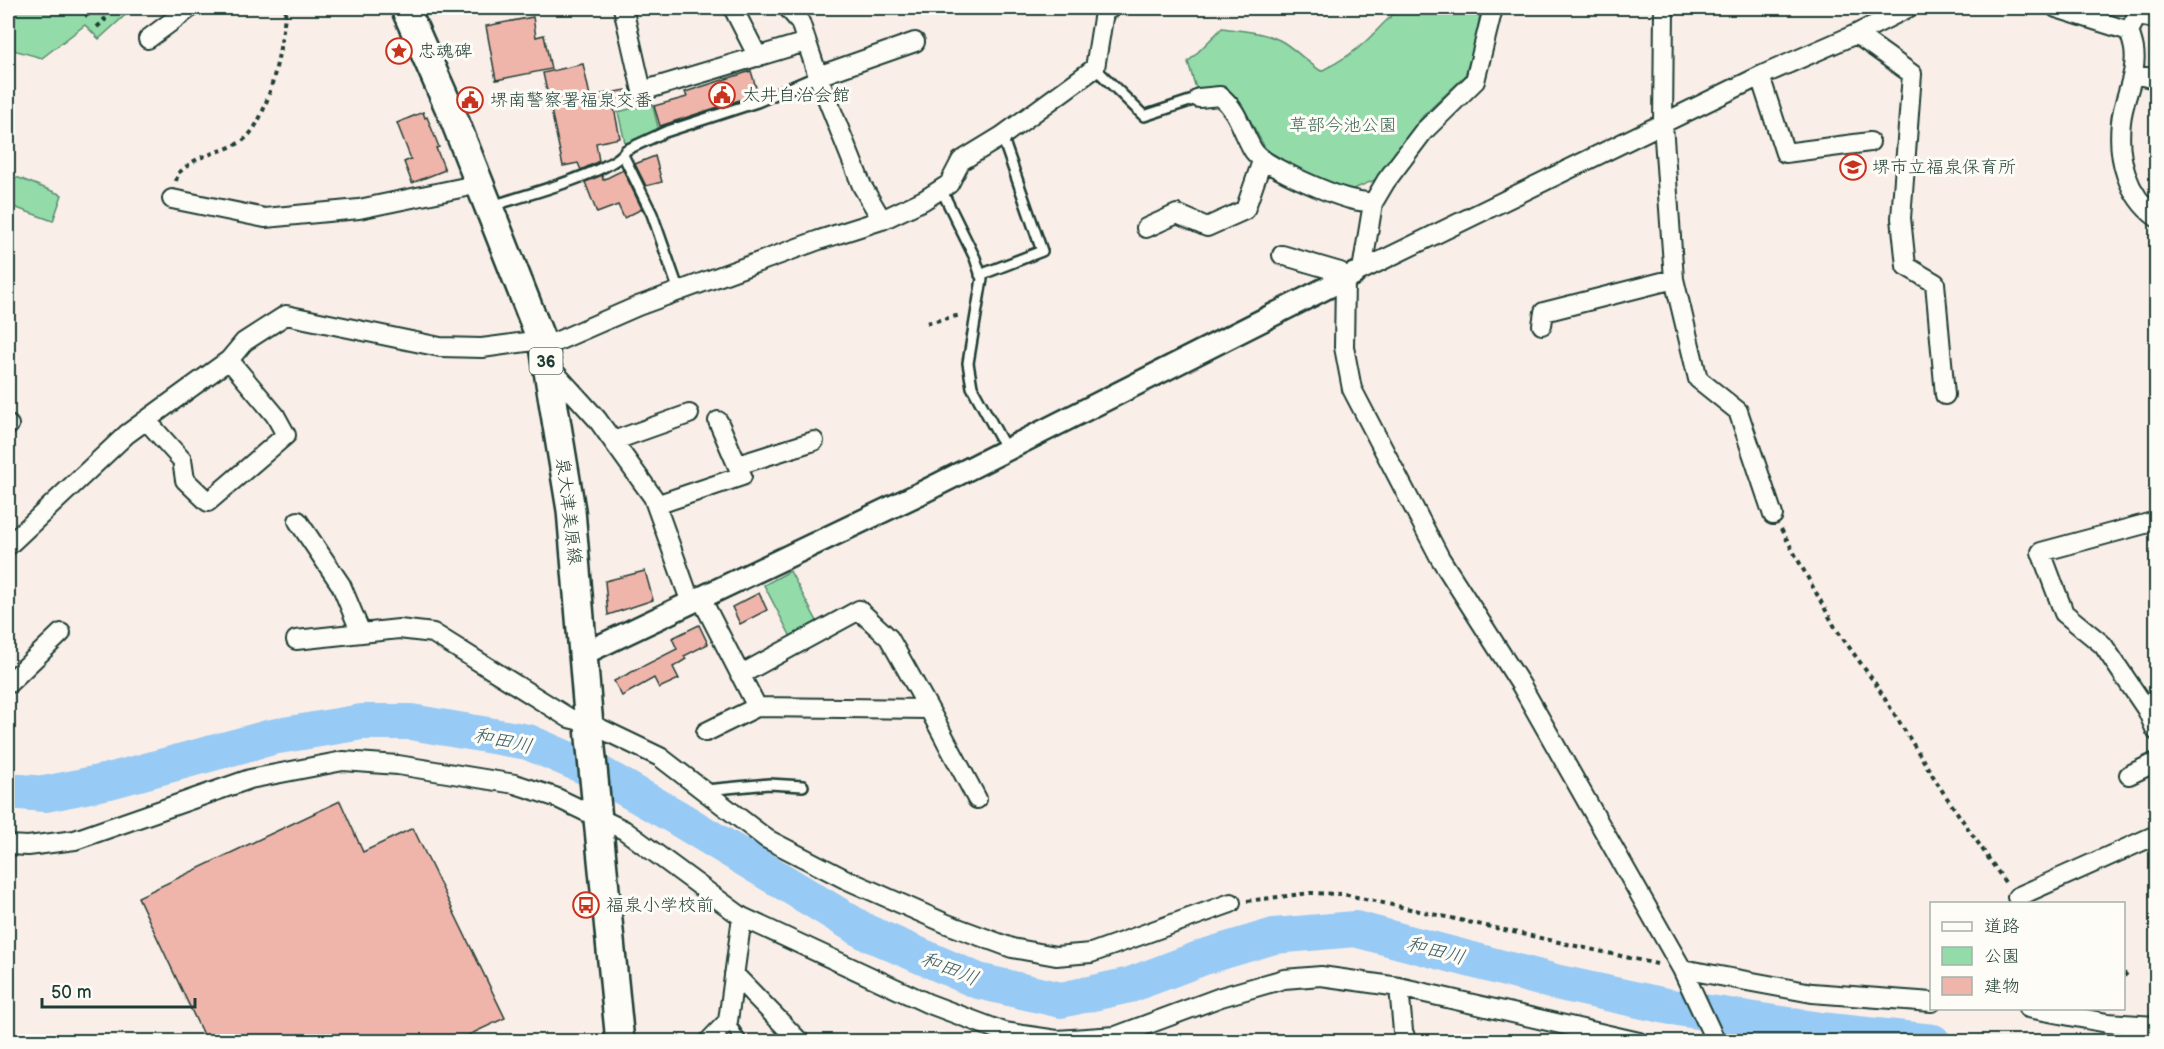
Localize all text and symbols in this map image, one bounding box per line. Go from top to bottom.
place icon: 忠魂碑 [384,36,414,66]
place label: 忠魂碑 [418,41,472,62]
public building icon: 太井自治会館 [707,80,737,110]
public building icon: 堺南警察署福泉交番 [455,85,485,115]
place label: 太井自治会館 [742,85,850,106]
place label: 堺南警察署福泉交番 [490,90,652,111]
park label: 草部今池公園 [1289,115,1397,136]
school or university icon: 堺市立福泉保育所 [1838,152,1868,182]
place label: 堺市立福泉保育所 [1872,157,2016,178]
road number: 36 [530,348,562,374]
street label: 泉大津美原線 [552,456,586,566]
water label: 和田川 [471,723,535,759]
bus stop icon: 福泉小学校前 [571,890,601,920]
place label: 福泉小学校前 [606,895,714,916]
legend [1930,902,2125,1010]
text: 道路 [1984,916,2020,937]
water label: 和田川 [1404,932,1468,970]
text: 公園 [1984,946,2020,967]
water label: 和田川 [917,947,982,991]
scale bar [42,971,195,1009]
text: 建物 [1984,976,2020,997]
text: 50 m [51,982,92,1003]

